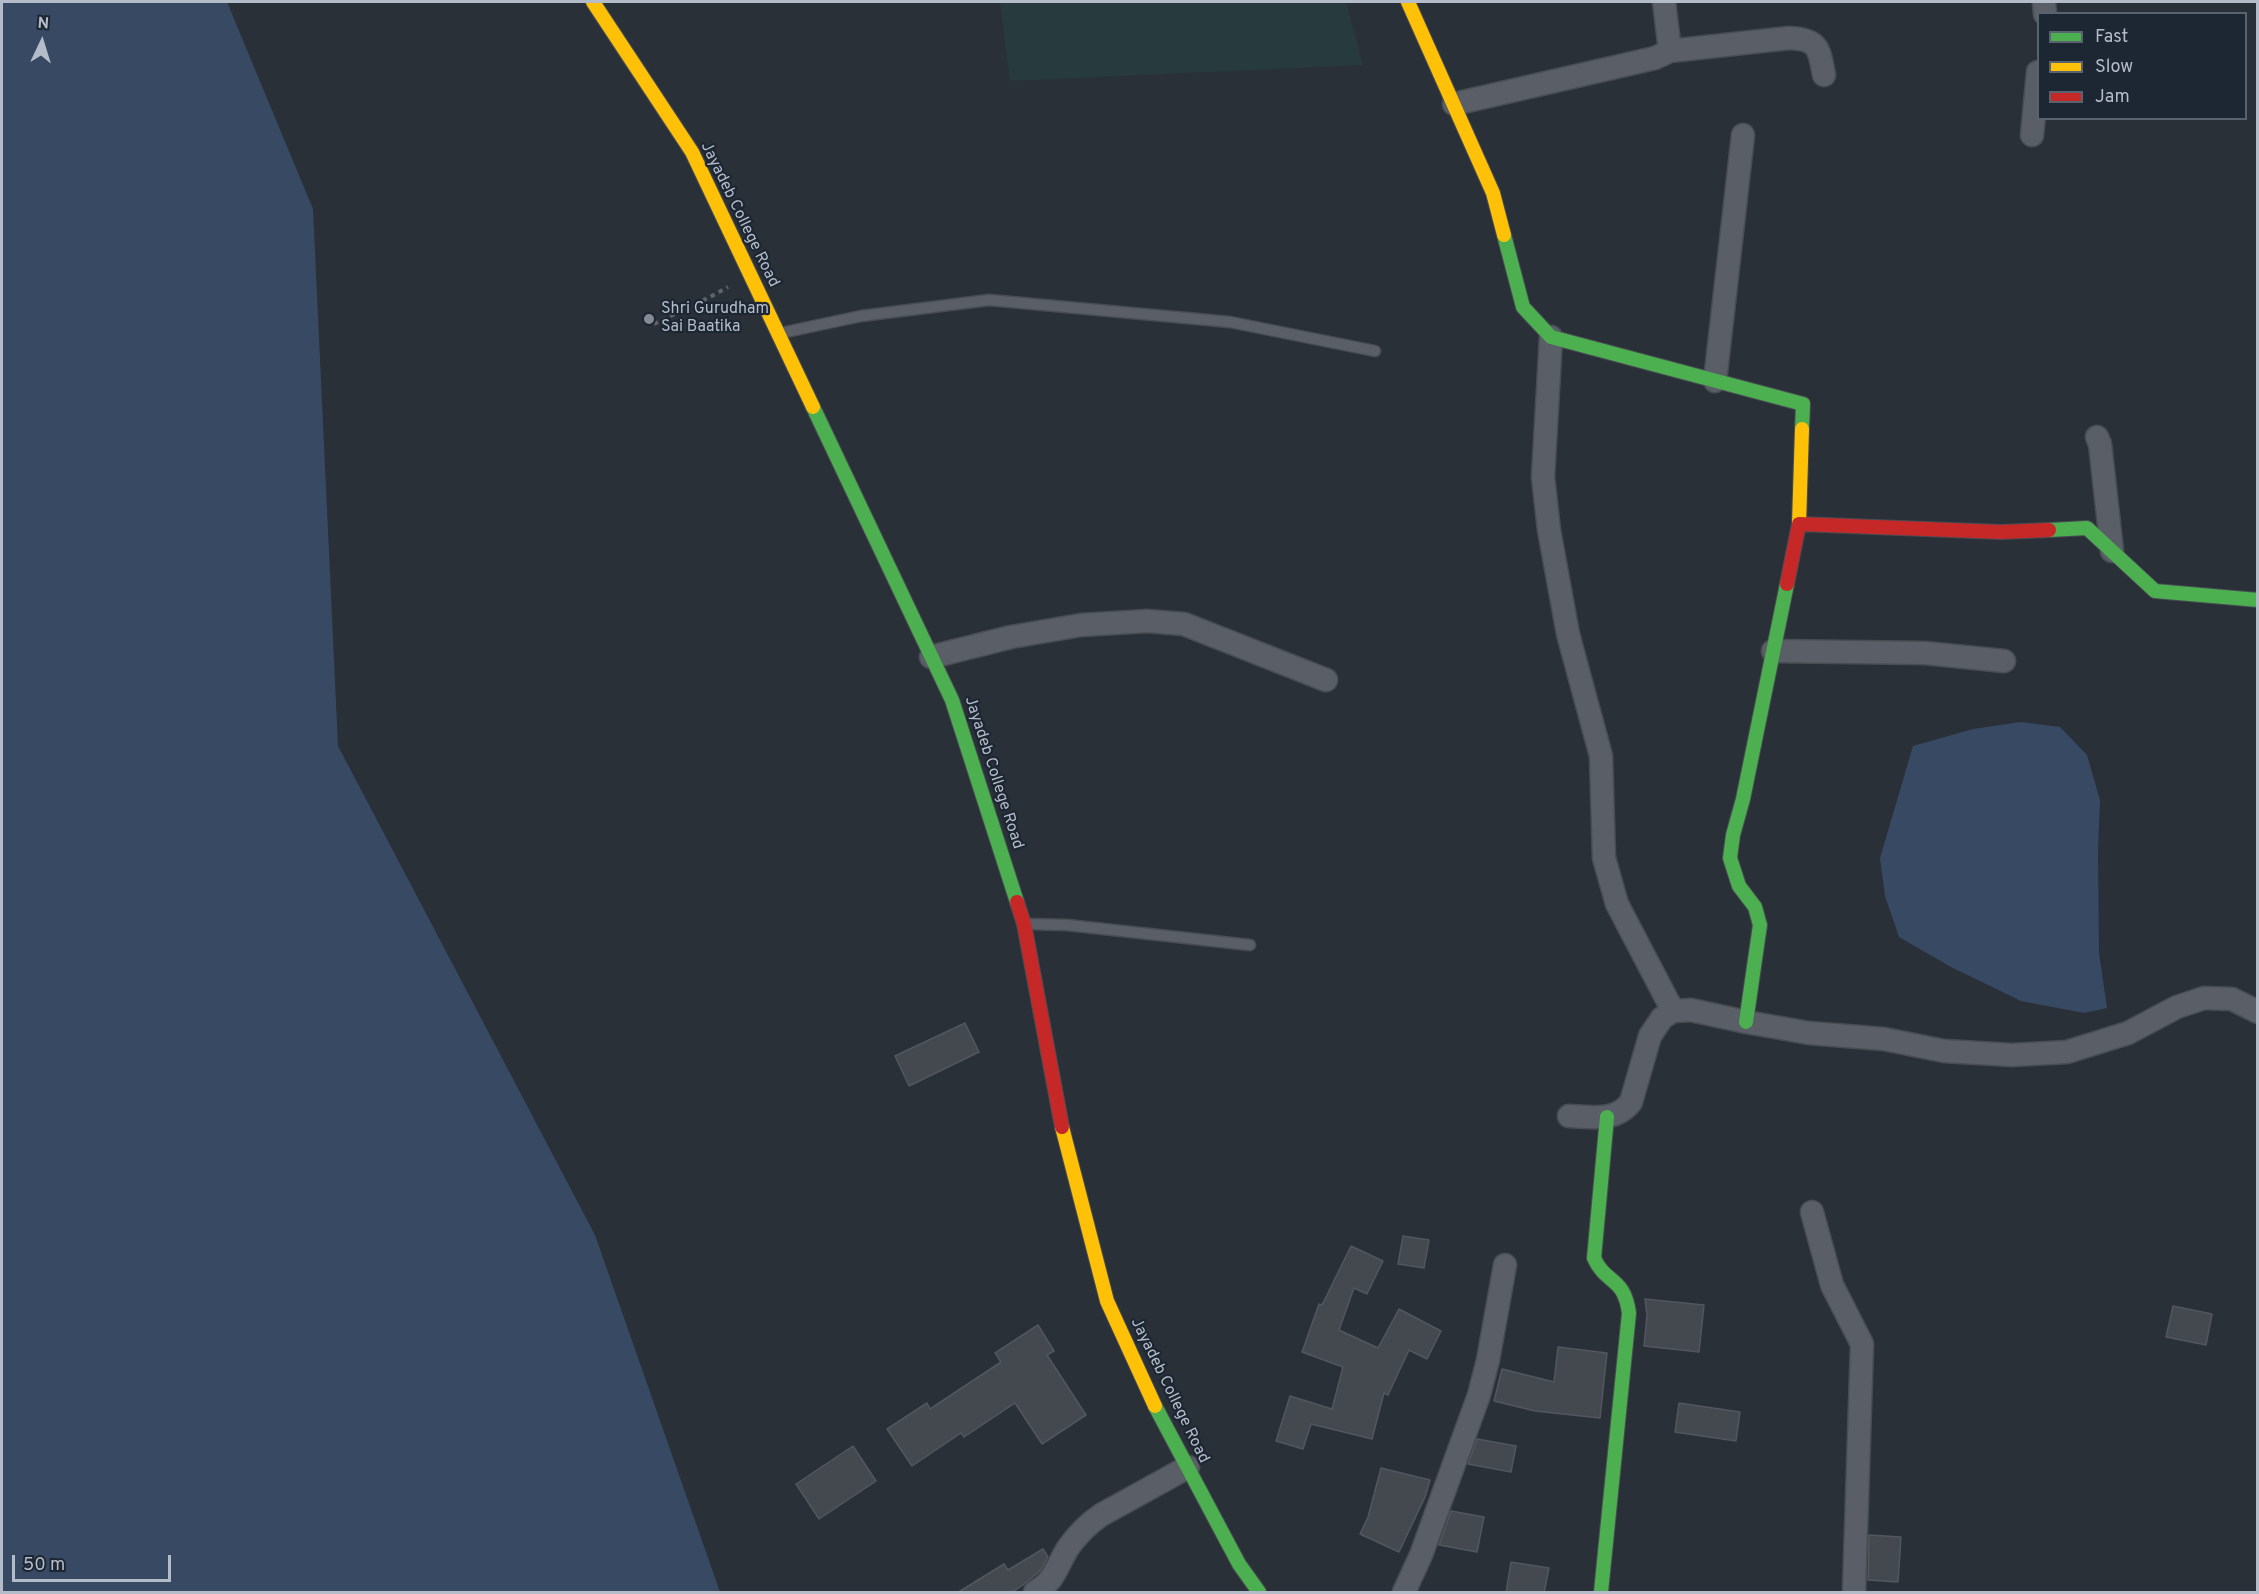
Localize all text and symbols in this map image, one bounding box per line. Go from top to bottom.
north arrow [12,12,72,72]
legend [2037,12,2247,120]
text: N [37,14,50,34]
text: Fast [2095,26,2128,49]
text: Slow [2095,56,2133,79]
text: Jam [2095,86,2130,109]
street label: Jayadeb College Road [695,139,783,291]
place label: Shri Gurudham Sai Baatika [661,300,769,338]
marker: Shri Gurudham Sai Baatika [642,312,656,326]
street label: Jayadeb College Road [959,694,1027,852]
street label: Jayadeb College Road [1125,1315,1213,1467]
scale bar [15,1543,174,1581]
text: 50 m [23,1554,65,1577]

